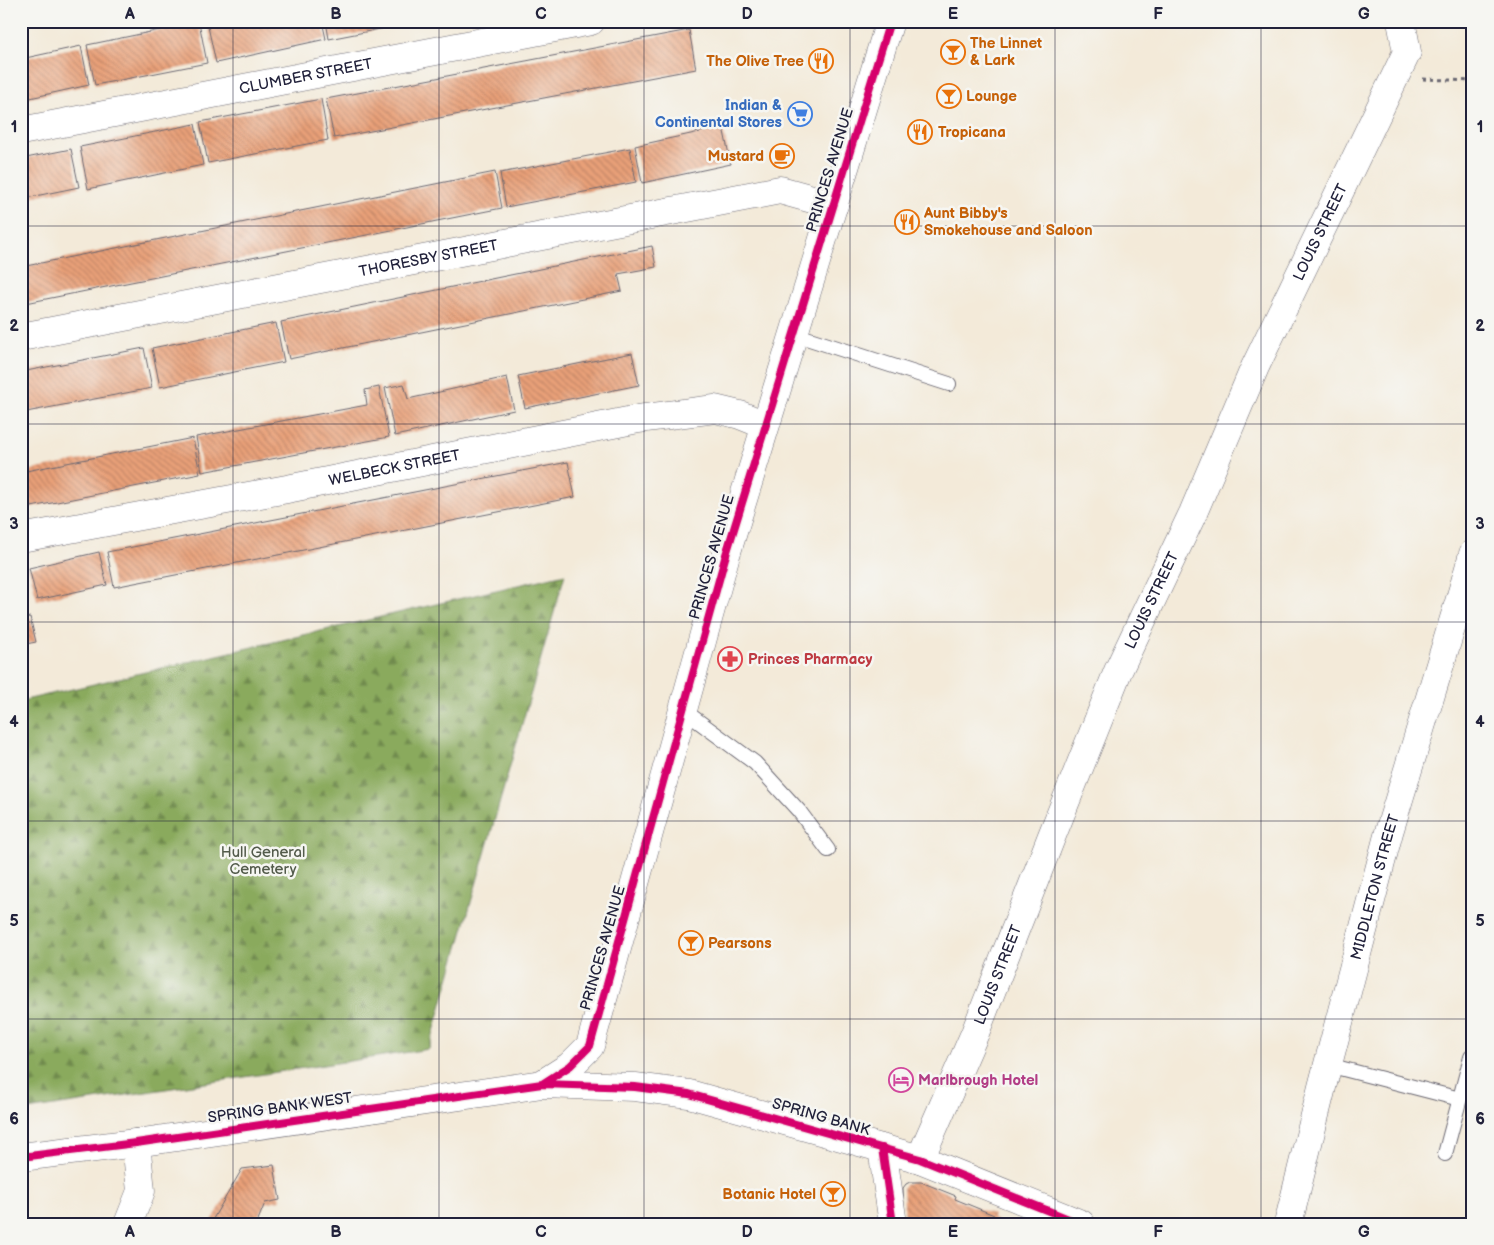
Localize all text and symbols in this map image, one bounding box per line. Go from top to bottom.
text: A [124,5,135,24]
text: B [330,5,342,24]
text: C [535,5,547,24]
text: D [741,5,753,24]
text: E [948,5,958,24]
text: F [1153,5,1163,24]
text: G [1358,5,1370,24]
place label: The Linnet & Lark [970,34,1042,70]
bar icon: The Linnet & Lark [940,39,966,65]
restaurant icon: The Olive Tree [808,48,834,74]
place label: The Olive Tree [706,52,804,71]
street label: CLUMBER STREET [238,54,374,98]
bar icon: Lounge [936,83,962,109]
place label: Lounge [966,87,1017,106]
place label: Indian & Continental Stores [655,96,782,132]
supermarket icon: Indian & Continental Stores [787,101,813,127]
street label: PRINCES AVENUE [802,105,858,234]
text: 1 [11,118,17,137]
text: 1 [1477,118,1483,137]
restaurant icon: Tropicana [907,119,933,145]
place label: Tropicana [938,123,1006,142]
cafe icon: Mustard [769,143,795,169]
place label: Mustard [707,147,764,166]
street label: LOUIS STREET [1289,180,1352,284]
place label: Aunt Bibby's Smokehouse and Saloon [923,204,1093,240]
restaurant icon: Aunt Bibby's Smokehouse and Saloon [894,209,920,235]
street label: THORESBY STREET [357,235,500,281]
text: 2 [9,317,19,336]
text: 2 [1475,317,1485,336]
street label: WELBECK STREET [327,445,462,490]
street label: PRINCES AVENUE [685,492,739,622]
text: 3 [9,515,19,534]
text: 3 [1475,515,1485,534]
street label: LOUIS STREET [1120,549,1183,652]
pharmacy icon: Princes Pharmacy [717,646,743,672]
place label: Princes Pharmacy [748,650,872,669]
text: 4 [9,713,19,732]
text: 4 [1475,713,1485,732]
street label: MIDDLETON STREET [1346,812,1403,962]
park label: Hull General Cemetery [221,843,305,879]
street label: PRINCES AVENUE [576,883,630,1013]
text: 5 [9,912,19,931]
text: 5 [1475,912,1485,931]
street label: LOUIS STREET [970,922,1026,1027]
bar icon: Pearsons [678,930,704,956]
place label: Pearsons [708,934,772,953]
hotel icon: Marlbrough Hotel [888,1067,914,1093]
place label: Marlbrough Hotel [918,1071,1038,1090]
street label: SPRING BANK WEST [207,1088,353,1128]
street label: SPRING BANK [770,1094,872,1140]
text: 6 [9,1110,19,1129]
text: 6 [1475,1110,1485,1129]
bar icon: Botanic Hotel [820,1181,846,1207]
place label: Botanic Hotel [722,1185,816,1204]
text: A [124,1223,135,1242]
text: B [330,1223,342,1242]
text: C [535,1223,547,1242]
text: D [741,1223,753,1242]
text: E [948,1223,958,1242]
text: F [1153,1223,1163,1242]
text: G [1358,1223,1370,1242]

